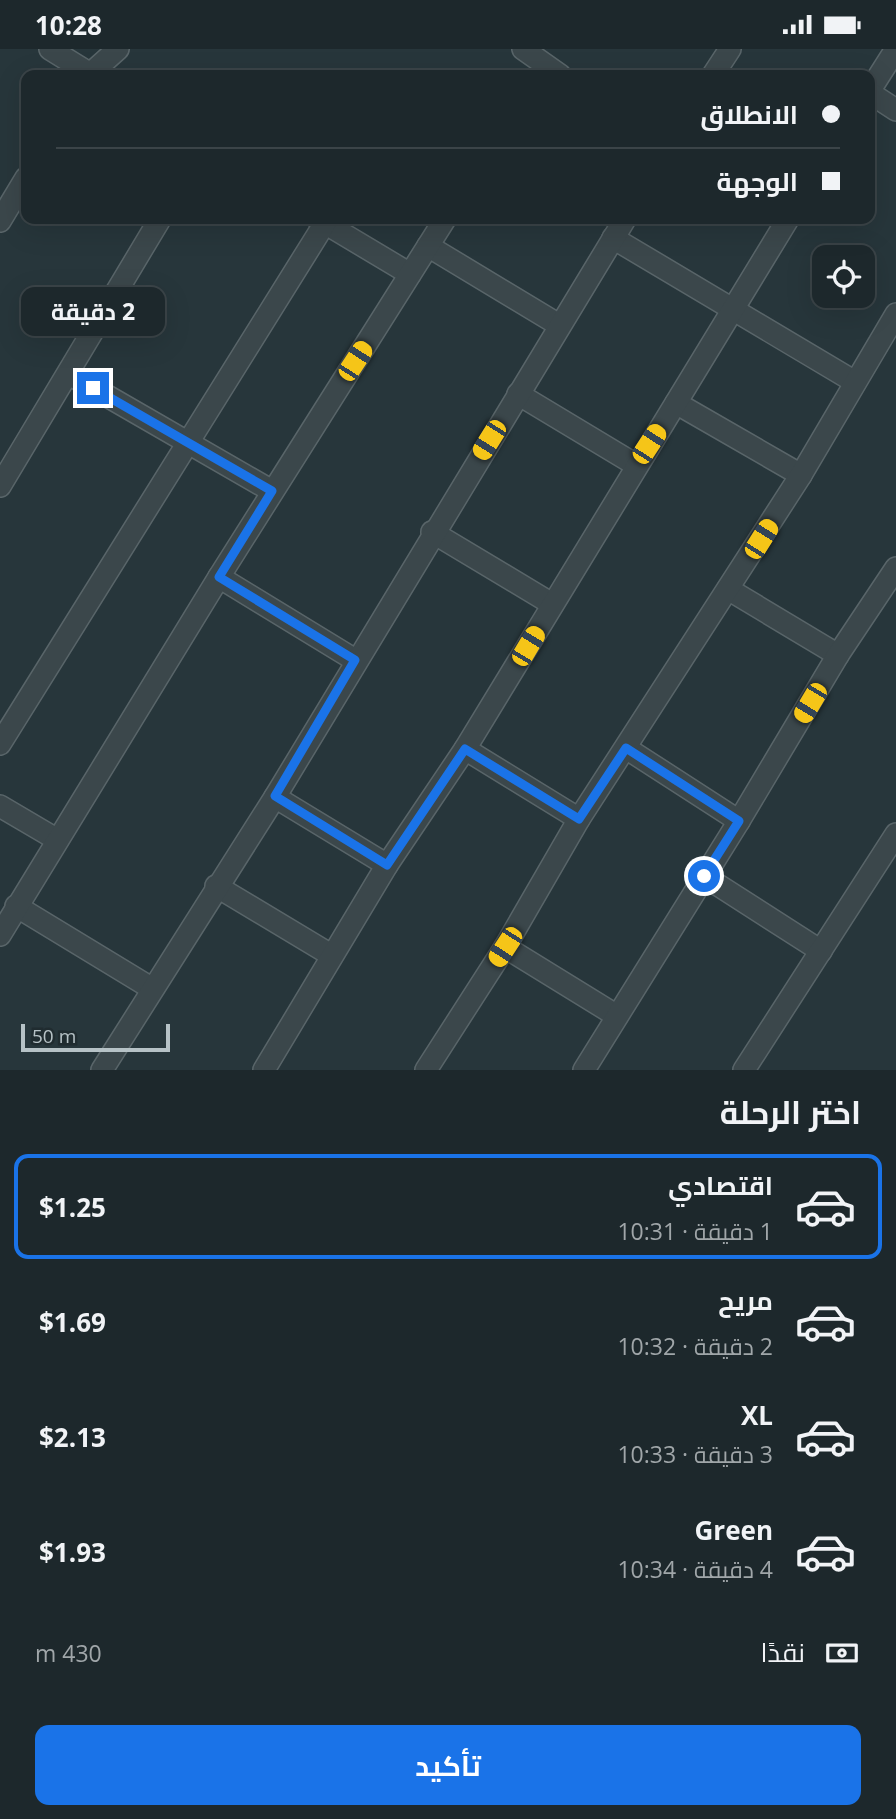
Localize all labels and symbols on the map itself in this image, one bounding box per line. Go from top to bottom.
callout: 2 دقيقة [21,287,165,335]
car [335,338,376,384]
route end [77,372,109,404]
car [469,417,510,463]
car [629,421,670,467]
car [741,516,782,562]
car [509,623,548,669]
car [791,680,830,726]
route start [688,860,720,892]
car [485,924,526,970]
scale bar [21,1021,170,1053]

